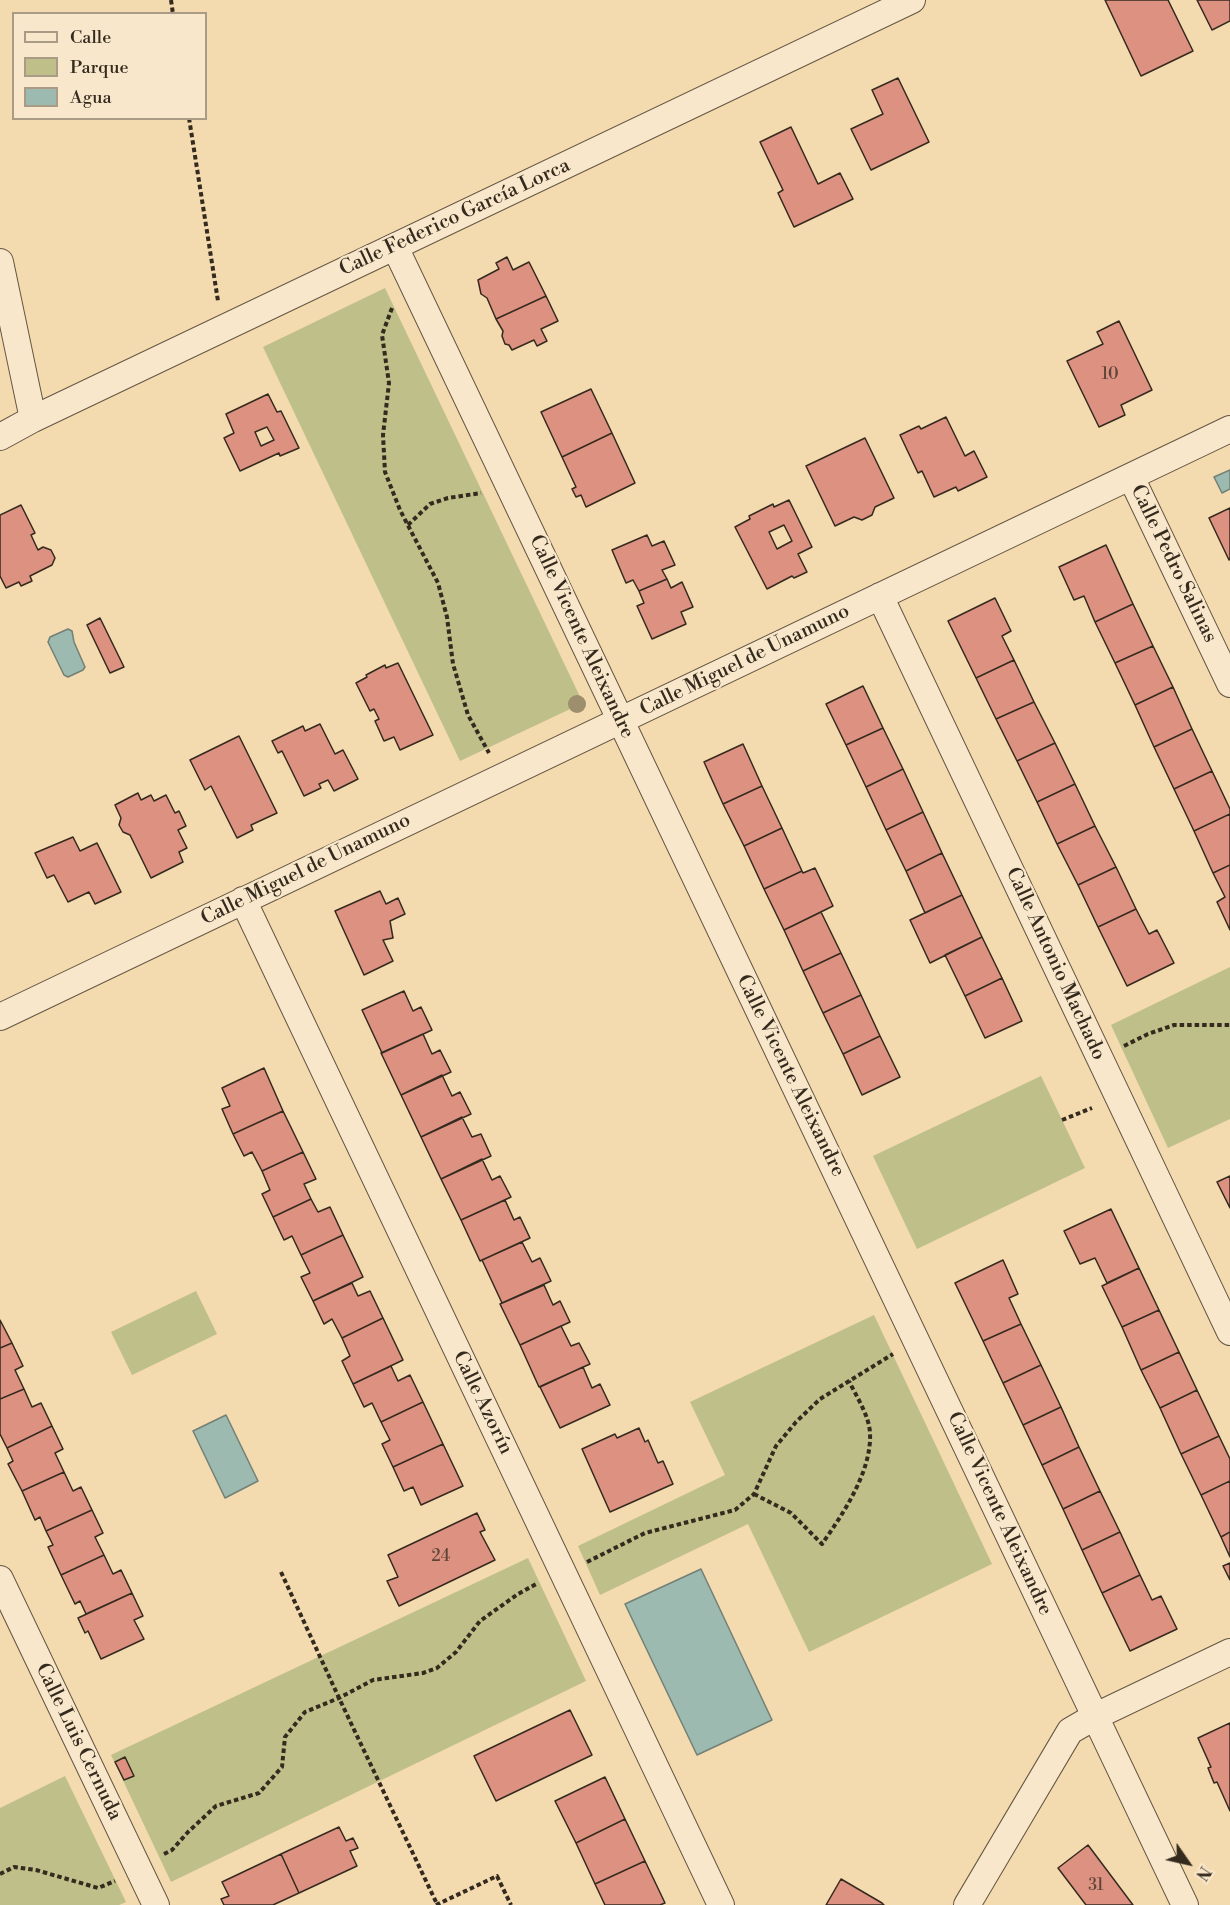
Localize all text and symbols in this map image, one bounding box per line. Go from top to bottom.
legend [12,12,207,120]
text: Calle [70,26,111,49]
text: Parque [70,56,129,79]
text: Agua [70,86,112,109]
street label: Calle Federico García Lorca [336,154,574,282]
house number: 10 [1102,365,1118,385]
street label: Calle Pedro Salinas [1124,481,1222,647]
street label: Calle Vicente Aleixandre [523,531,639,743]
street label: Calle Miguel de Unamuno [636,600,854,722]
street label: Calle Miguel de Unamuno [197,809,415,931]
street label: Calle Antonio Machado [1000,864,1110,1064]
street label: Calle Vicente Aleixandre [731,971,849,1181]
street label: Calle Azorín [447,1347,517,1459]
street label: Calle Vicente Aleixandre [941,1408,1057,1620]
house number: 24 [432,1547,450,1567]
street label: Calle Luis Cernuda [30,1660,126,1824]
north arrow [1158,1833,1218,1893]
text: N [1191,1862,1215,1884]
house number: 31 [1088,1876,1104,1896]

